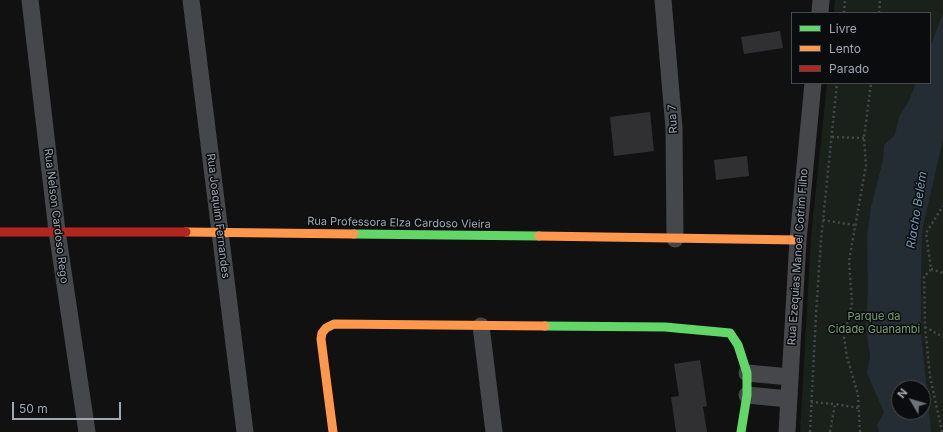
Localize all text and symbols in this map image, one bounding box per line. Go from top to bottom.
legend [791,12,931,84]
text: Livre [829,21,857,36]
text: Lento [829,41,861,56]
text: Parado [829,61,869,76]
street label: Rua 7 [666,104,680,134]
street label: Rua Nelson Cardoso Rego [41,148,71,284]
street label: Rua Joaquim Fernandes [204,153,232,279]
street label: Rua Ezequias Manoel Cotrim Filho [785,168,811,346]
water label: Riacho Belém [904,171,930,249]
street label: Rua Professora Elza Cardoso Vieira [307,215,491,231]
park label: Parque da Cidade Guanambi [828,310,920,336]
north arrow [891,380,931,420]
text: N [894,386,910,401]
scale bar [14,394,123,420]
text: 50 m [19,401,48,416]

